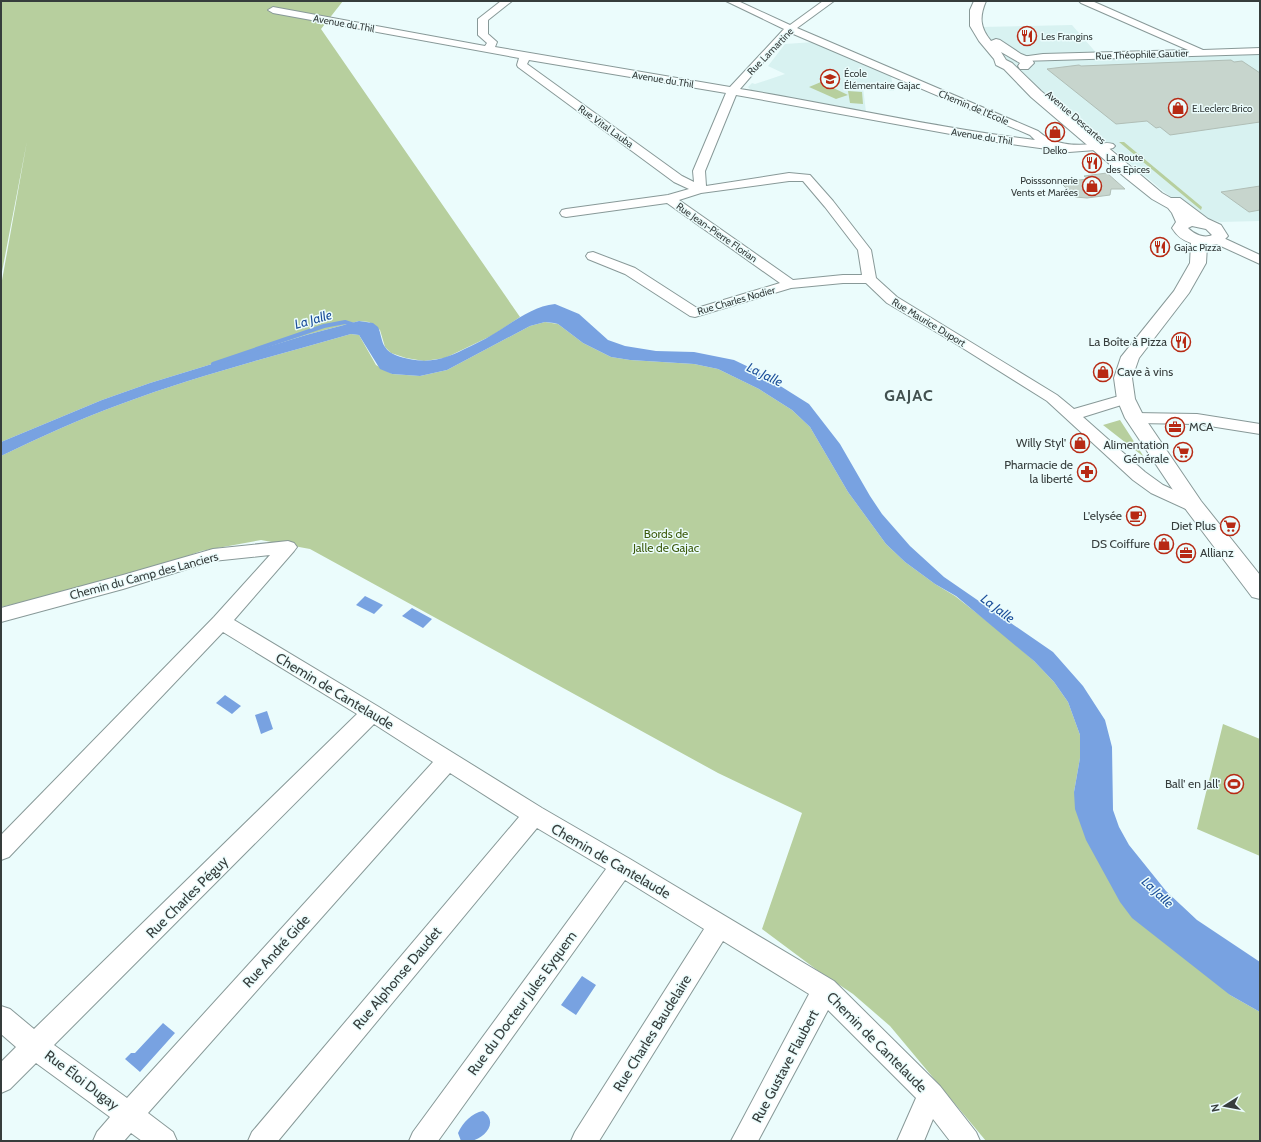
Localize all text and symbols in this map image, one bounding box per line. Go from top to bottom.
street label: Avenue du Thil [312,12,376,35]
street label: Rue Lamartine [744,25,796,78]
restaurant icon: Les Frangins [1016,25,1038,47]
place label: Les Frangins [1041,30,1093,43]
street label: Rue Théophile Gautier [1095,46,1190,63]
place label: École Élémentaire Gajac [844,67,921,92]
street label: Avenue du Thil [631,68,695,91]
school or university icon: École Élémentaire Gajac [819,68,841,90]
street label: Chemin de l'École [937,87,1011,128]
street label: Avenue Descartes [1043,88,1108,147]
shop icon: E.Leclerc Brico [1167,97,1189,119]
street label: Rue Vital Lauba [575,102,636,151]
place label: E.Leclerc Brico [1192,102,1253,115]
shop icon: Delko [1044,121,1066,143]
street label: Avenue du Thil [950,125,1014,148]
place label: Delko [1043,144,1068,157]
place label: La Route des Epices [1106,151,1150,176]
restaurant icon: La Route des Epices [1081,152,1103,174]
place label: Poisssonnerie Vents et Marées [1011,174,1078,199]
shop icon: Poisssonnerie Vents et Marées [1081,175,1103,197]
street label: Rue Jean-Pierre Florian [674,200,760,265]
restaurant icon: Gajac Pizza [1149,236,1171,258]
place label: Gajac Pizza [1174,241,1221,254]
street label: Rue Charles Nodier [696,283,777,318]
street label: Rue Maurice Duport [889,295,969,350]
water label: La Jalle [293,306,333,332]
restaurant icon: La Boîte à Pizza [1170,331,1192,353]
place label: La Boîte à Pizza [1089,334,1167,349]
water label: La Jalle [744,358,786,390]
shop icon: Cave à vins [1092,361,1114,383]
place label: Cave à vins [1117,364,1173,379]
district label: GAJAC [884,386,934,405]
office icon: MCA [1164,416,1186,438]
place label: MCA [1189,419,1214,434]
shop icon: Willy Styl' [1069,432,1091,454]
place label: Willy Styl' [1016,435,1066,450]
place label: Alimentation Générale [1103,437,1169,466]
supermarket icon: Alimentation Générale [1172,441,1194,463]
place label: Pharmacie de la liberté [1004,457,1073,486]
pharmacy icon: Pharmacie de la liberté [1076,461,1098,483]
cafe icon: L'elysée [1125,505,1147,527]
place label: L'elysée [1083,508,1122,523]
supermarket icon: Diet Plus [1219,515,1241,537]
place label: Diet Plus [1171,518,1216,533]
park label: Bords de Jalle de Gajac [632,526,700,555]
shop icon: DS Coiffure [1153,533,1175,555]
place label: DS Coiffure [1091,536,1150,551]
office icon: Allianz [1175,542,1197,564]
place label: Allianz [1200,545,1234,560]
street label: Chemin du Camp des Lanciers [68,548,220,603]
water label: La Jalle [978,590,1018,626]
street label: Chemin de Cantelaude [273,649,397,733]
sports icon: Ball' en Jall' [1223,773,1245,795]
place label: Ball' en Jall' [1165,776,1220,791]
street label: Chemin de Cantelaude [548,819,674,903]
street label: Rue Charles Péguy [142,852,232,942]
water label: La Jalle [1139,873,1177,911]
street label: Rue André Gide [239,911,313,991]
street label: Rue Alphonse Daudet [349,923,445,1033]
street label: Rue du Docteur Jules Eyquem [464,927,580,1079]
street label: Rue Charles Baudelaire [609,971,695,1095]
street label: Chemin de Cantelaude [823,988,931,1096]
street label: Rue Gustave Flaubert [748,1006,823,1126]
street label: Rue Éloi Dugay [41,1046,123,1114]
north arrow [1205,1086,1245,1126]
text: N [1208,1103,1223,1113]

